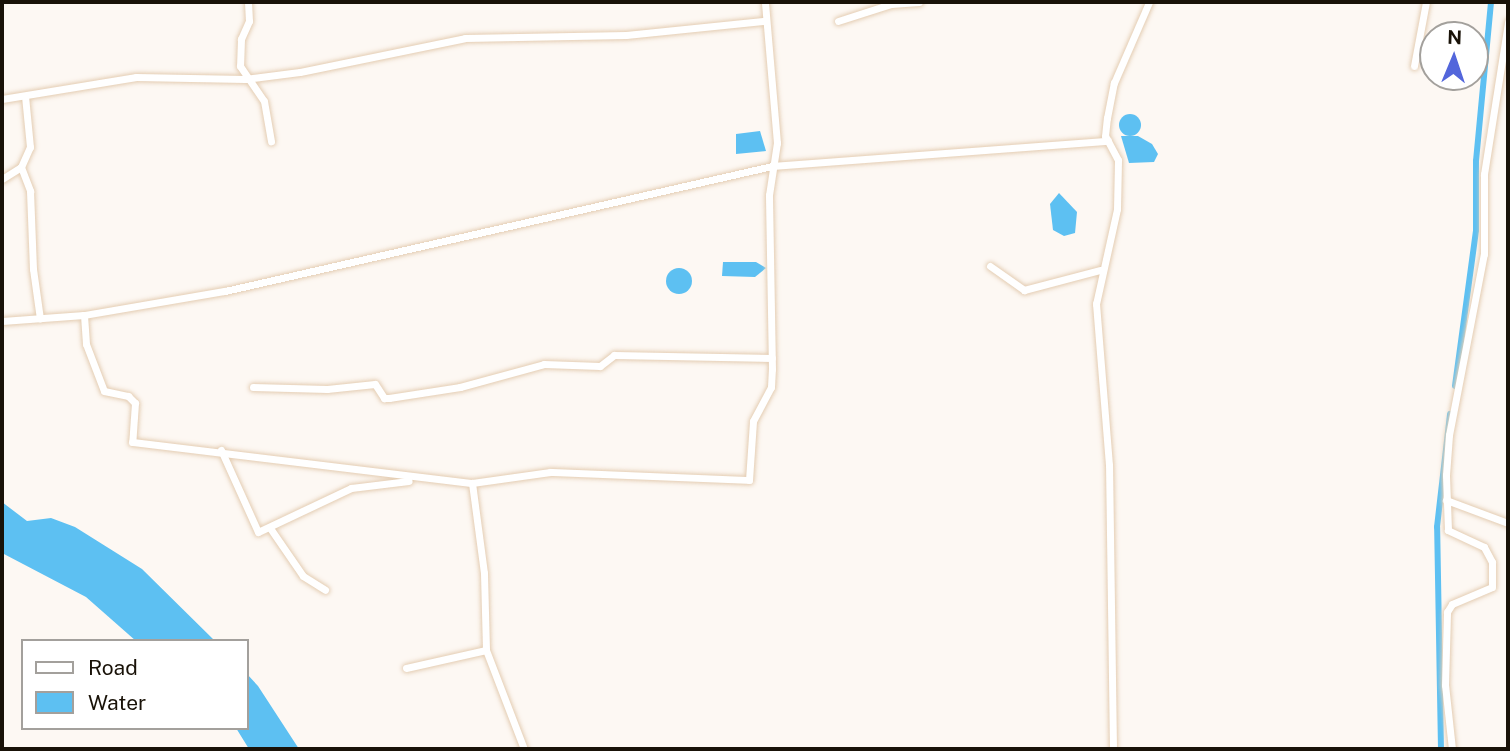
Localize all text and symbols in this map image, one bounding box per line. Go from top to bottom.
north arrow [1419,21,1489,91]
text: N [1447,26,1462,48]
legend [21,639,248,730]
text: Road [88,655,138,680]
text: Water [88,690,146,715]

